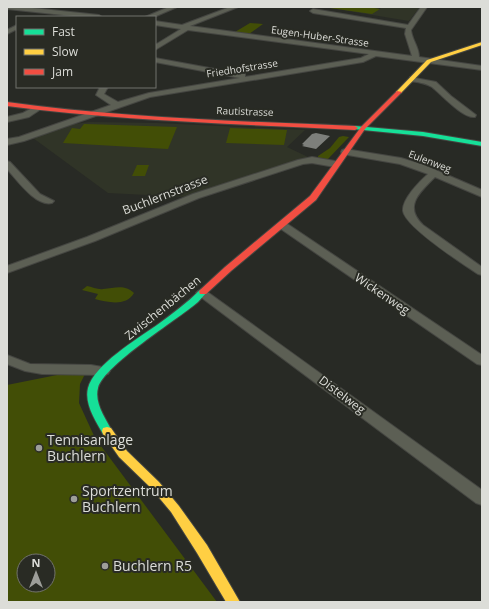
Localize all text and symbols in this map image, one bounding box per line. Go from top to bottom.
legend [16,16,156,88]
street label: Eugen-Huber-Strasse [270,22,370,50]
text: Fast [52,23,75,40]
text: Slow [52,43,79,60]
street label: Friedhofstrasse [205,55,279,81]
text: Jam [51,63,73,80]
street label: Rautistrasse [216,103,274,119]
street label: Eulenweg [407,146,454,176]
street label: Buchlernstrasse [120,170,210,219]
street label: Wickenweg [351,269,413,318]
street label: Zwischenbächen [121,272,204,344]
street label: Distelweg [316,372,369,418]
place label: Tennisanlage Buchlern [47,430,133,465]
marker: Tennisanlage Buchlern [34,443,44,453]
place label: Sportzentrum Buchlern [82,481,173,516]
marker: Sportzentrum Buchlern [69,494,79,504]
north arrow [16,553,56,593]
text: N [32,555,40,570]
place label: Buchlern R5 [113,556,192,575]
marker: Buchlern R5 [100,561,110,571]

